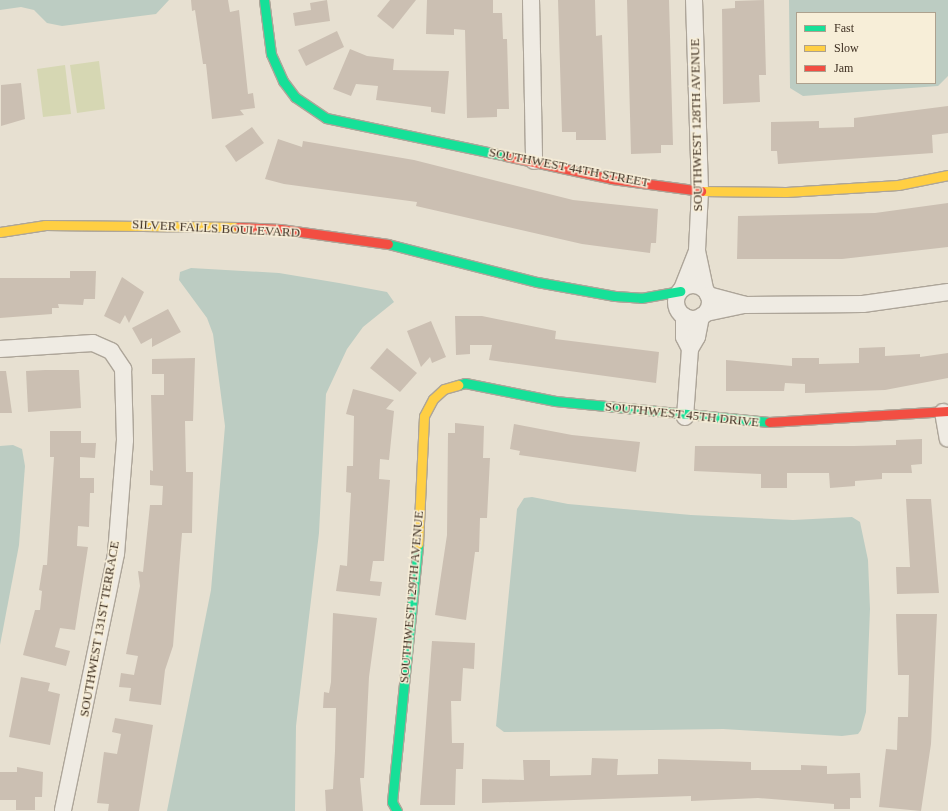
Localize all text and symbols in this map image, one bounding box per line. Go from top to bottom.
legend [796,12,936,84]
text: Fast [834,21,854,35]
street label: SOUTHWEST 128TH AVENUE [688,38,706,212]
text: Slow [834,41,859,55]
text: Jam [834,61,853,75]
street label: SOUTHWEST 44TH STREET [487,145,651,191]
street label: SILVER FALLS BOULEVARD [132,217,300,241]
street label: SOUTHWEST 45TH DRIVE [604,399,760,431]
street label: SOUTHWEST 129TH AVENUE [397,510,427,684]
street label: SOUTHWEST 131ST TERRACE [77,539,123,719]

